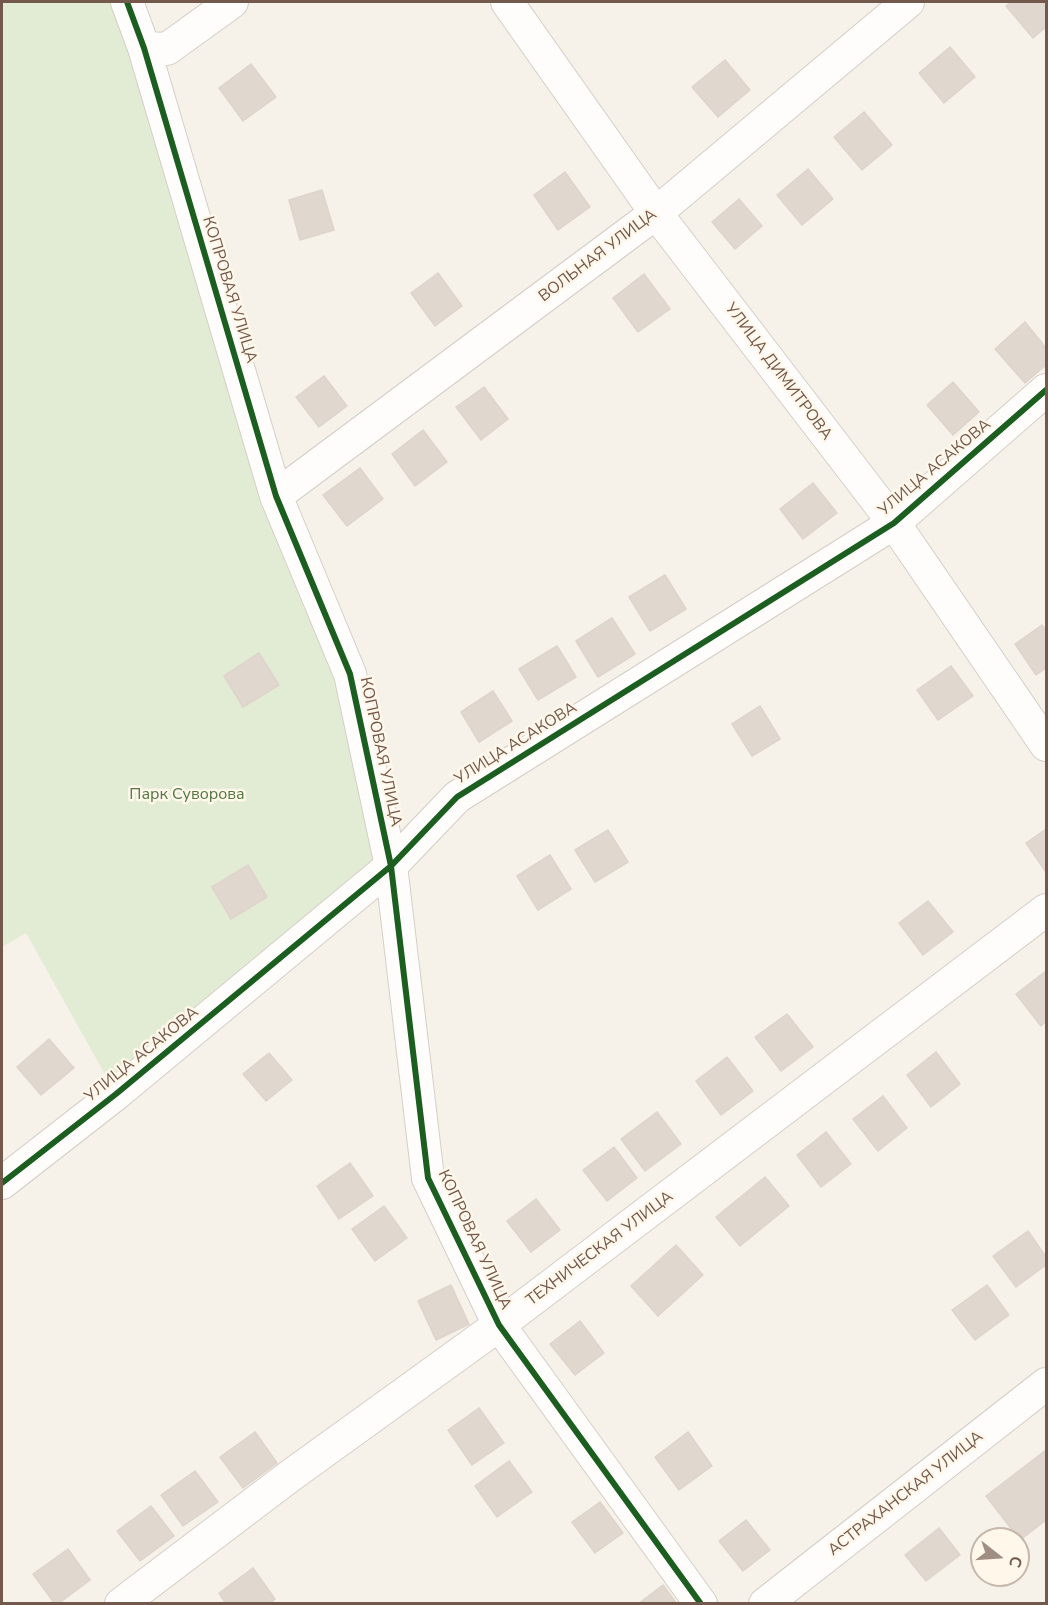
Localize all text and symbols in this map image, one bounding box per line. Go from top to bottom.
street label: ВОЛЬНАЯ УЛИЦА [535,205,661,307]
street label: КОПРОВАЯ УЛИЦА [198,214,260,366]
street label: УЛИЦА ДИМИТРОВА [720,300,836,444]
street label: УЛИЦА АСАКОВА [875,415,995,521]
street label: КОПРОВАЯ УЛИЦА [355,676,405,828]
street label: УЛИЦА АСАКОВА [451,699,581,789]
park label: Парк Суворова [129,785,245,805]
street label: УЛИЦА АСАКОВА [81,1003,203,1107]
street label: КОПРОВАЯ УЛИЦА [433,1167,515,1313]
street label: ТЕХНИЧЕСКАЯ УЛИЦА [523,1188,677,1310]
street label: АСТРАХАНСКАЯ УЛИЦА [825,1428,987,1560]
north arrow [970,1527,1030,1587]
text: С [1003,1553,1027,1570]

